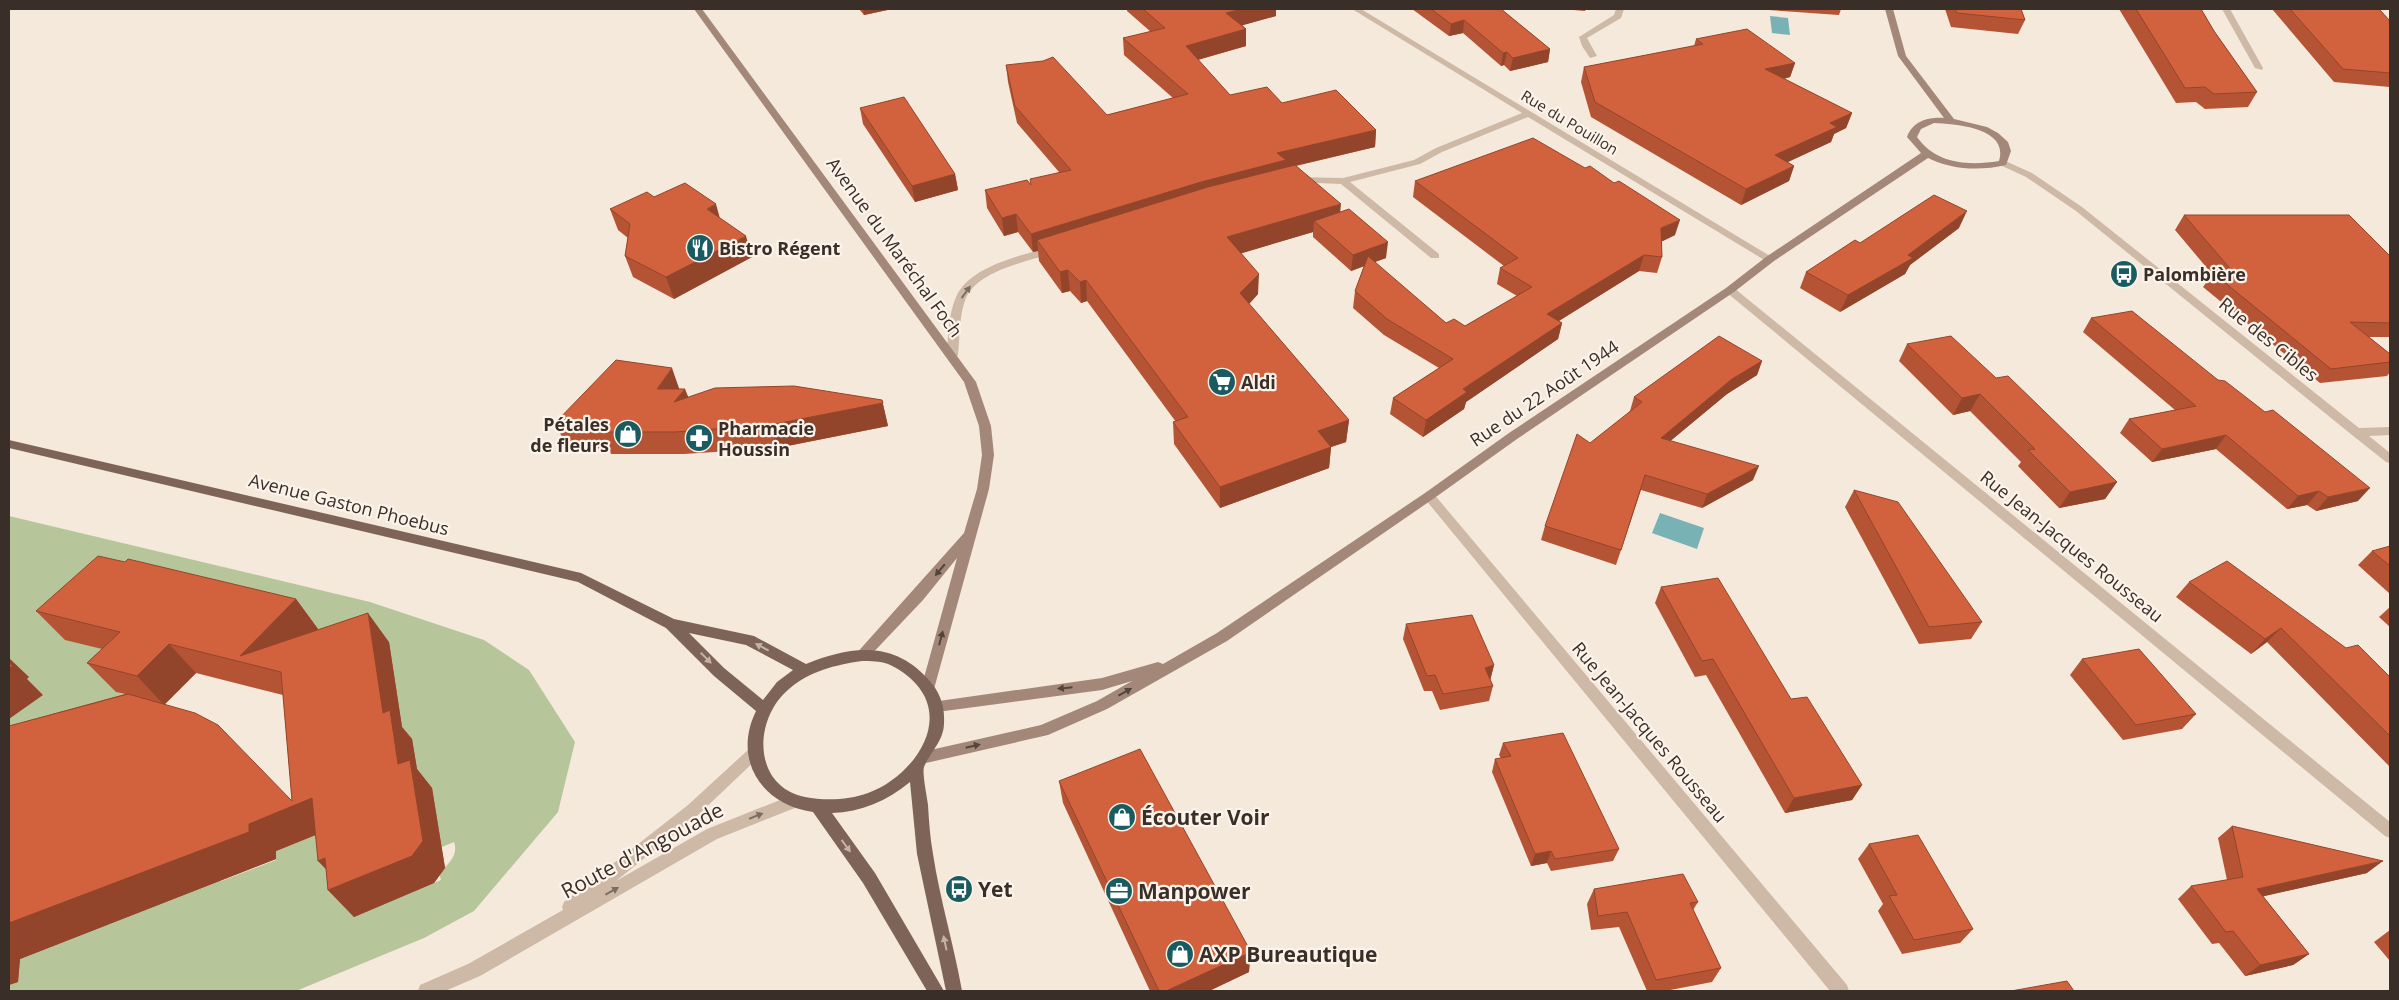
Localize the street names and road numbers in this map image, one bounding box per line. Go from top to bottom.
street label: Rue du Pouillon [1518,85,1622,159]
street label: Avenue du Maréchal Foch [822,152,968,342]
street label: Rue des Cibles [2214,291,2324,387]
street label: Rue du 22 Août 1944 [1465,334,1623,452]
street label: Rue Jean-Jacques Rousseau [1976,465,2168,627]
street label: Avenue Gaston Phoebus [246,468,452,540]
street label: Rue Jean-Jacques Rousseau [1567,637,1733,827]
street label: Route d'Angouade [556,795,728,905]

